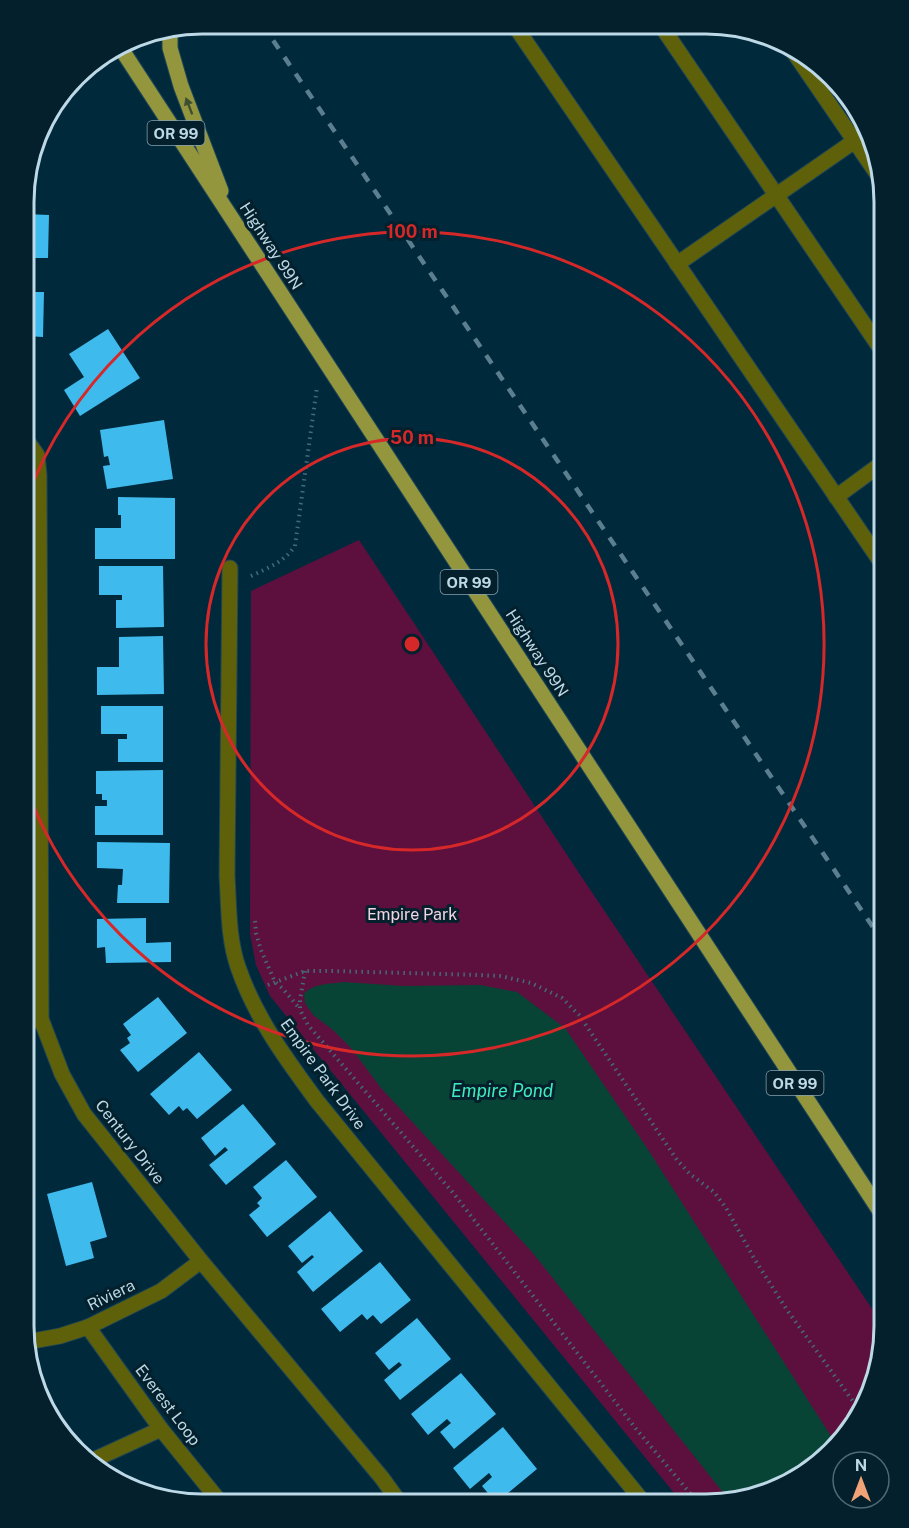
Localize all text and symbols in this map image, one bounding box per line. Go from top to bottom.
one-way arrow [183,97,193,115]
road number: OR 99 [148,121,204,145]
street label: Highway 99N [236,199,306,293]
text: 100 m [386,221,438,242]
text: 50 m [390,427,434,448]
road number: OR 99 [440,570,498,594]
street label: Highway 99N [502,606,572,700]
centre of rings [402,634,422,654]
park label: Empire Park [367,905,457,924]
street label: Empire Park Drive [276,1015,370,1133]
road number: OR 99 [766,1071,824,1095]
water label: Empire Pond [451,1080,554,1101]
street label: Century Drive [91,1096,169,1188]
street label: Riviera [84,1275,138,1315]
street label: Everest Loop [131,1361,205,1449]
north arrow [831,1450,891,1510]
text: N [855,1456,867,1475]

